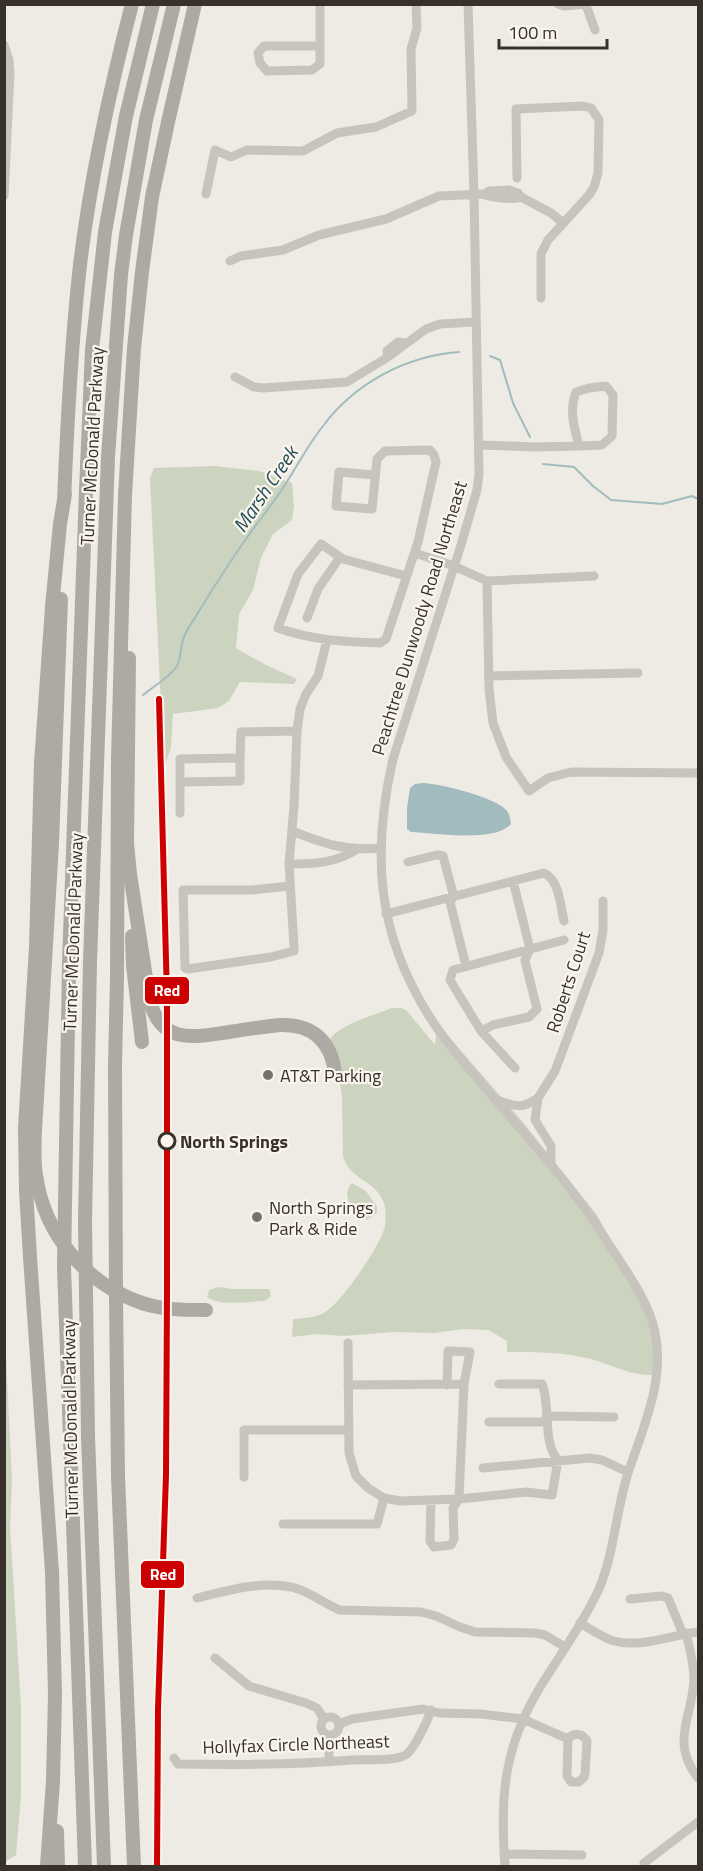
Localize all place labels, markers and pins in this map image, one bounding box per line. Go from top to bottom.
place label: AT&T Parking [280,1062,381,1089]
marker: AT&T Parking [261,1068,275,1082]
place label: North Springs [180,1128,288,1155]
marker: North Springs [158,1132,176,1150]
place label: North Springs Park & Ride [269,1194,373,1242]
marker: North Springs Park & Ride [250,1210,264,1224]

